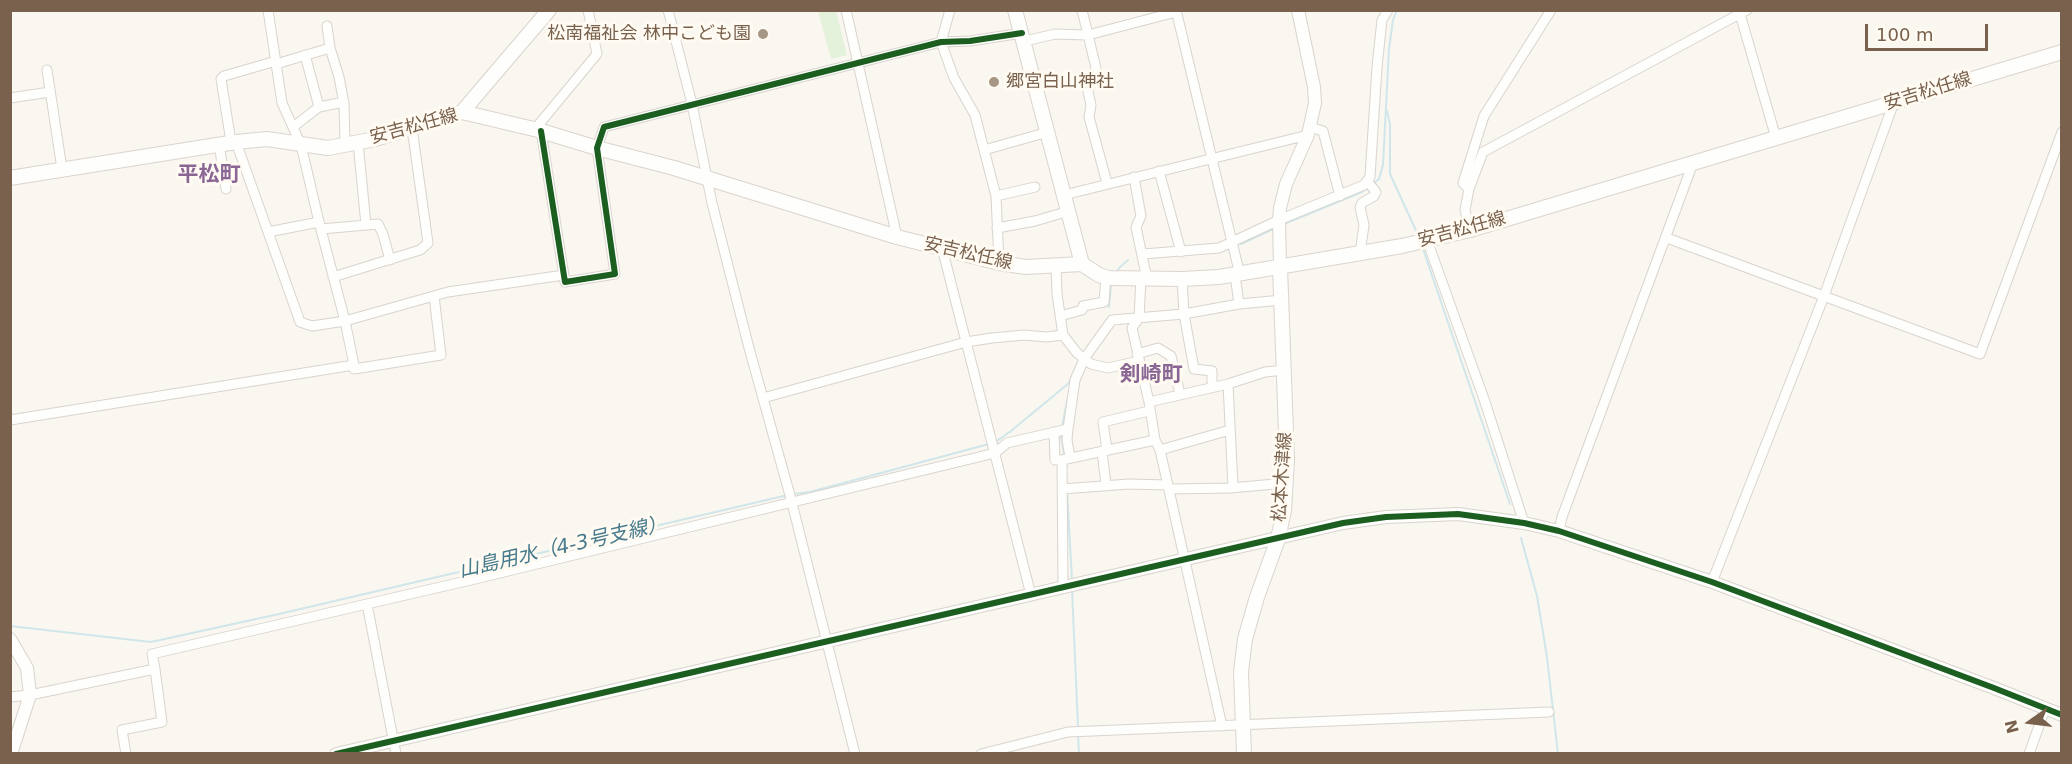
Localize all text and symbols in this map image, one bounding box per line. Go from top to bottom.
scale bar [1868,12,1991,50]
place label: 松南福祉会 林中こども園 [547,23,751,45]
text: 100 m [1876,24,1934,45]
marker: 松南福祉会 林中こども園 [756,27,770,41]
street label: 安吉松任線 [1882,69,1974,115]
place label: 郷宮白山神社 [1006,71,1114,93]
marker: 郷宮白山神社 [987,75,1001,89]
street label: 安吉松任線 [368,105,460,149]
district label: 平松町 [178,163,240,189]
street label: 安吉松任線 [1416,208,1508,252]
street label: 安吉松任線 [922,233,1014,275]
district label: 剣崎町 [1120,363,1182,389]
street label: 松本木津線 [1269,431,1297,523]
water label: 山島用水（4-3号支線） [457,512,669,584]
north arrow [2000,692,2060,752]
text: N [2001,718,2023,735]

